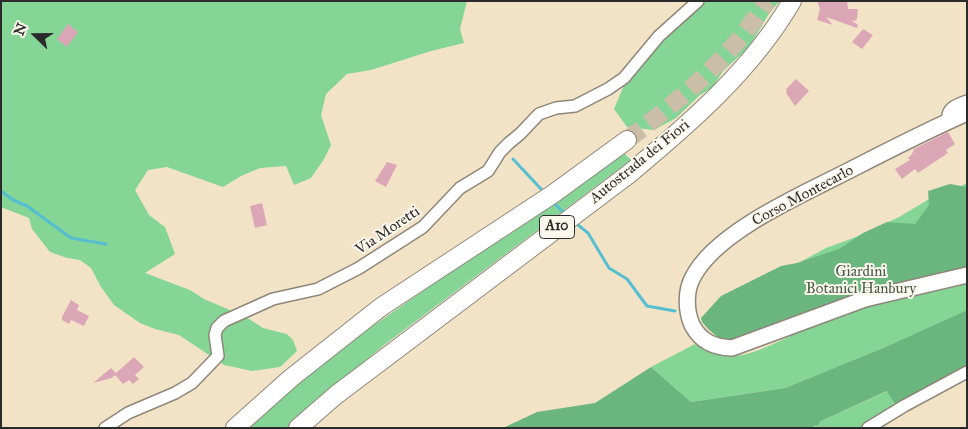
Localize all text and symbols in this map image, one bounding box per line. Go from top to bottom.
north arrow [10,10,60,60]
text: N [11,21,31,38]
street label: Autostrada dei Fiori [587,116,693,208]
street label: Corso Montecarlo [749,162,857,230]
street label: Via Moretti [352,203,424,259]
road number: A10 [540,216,574,238]
park label: Giardini Botanici Hanbury [806,263,916,298]

